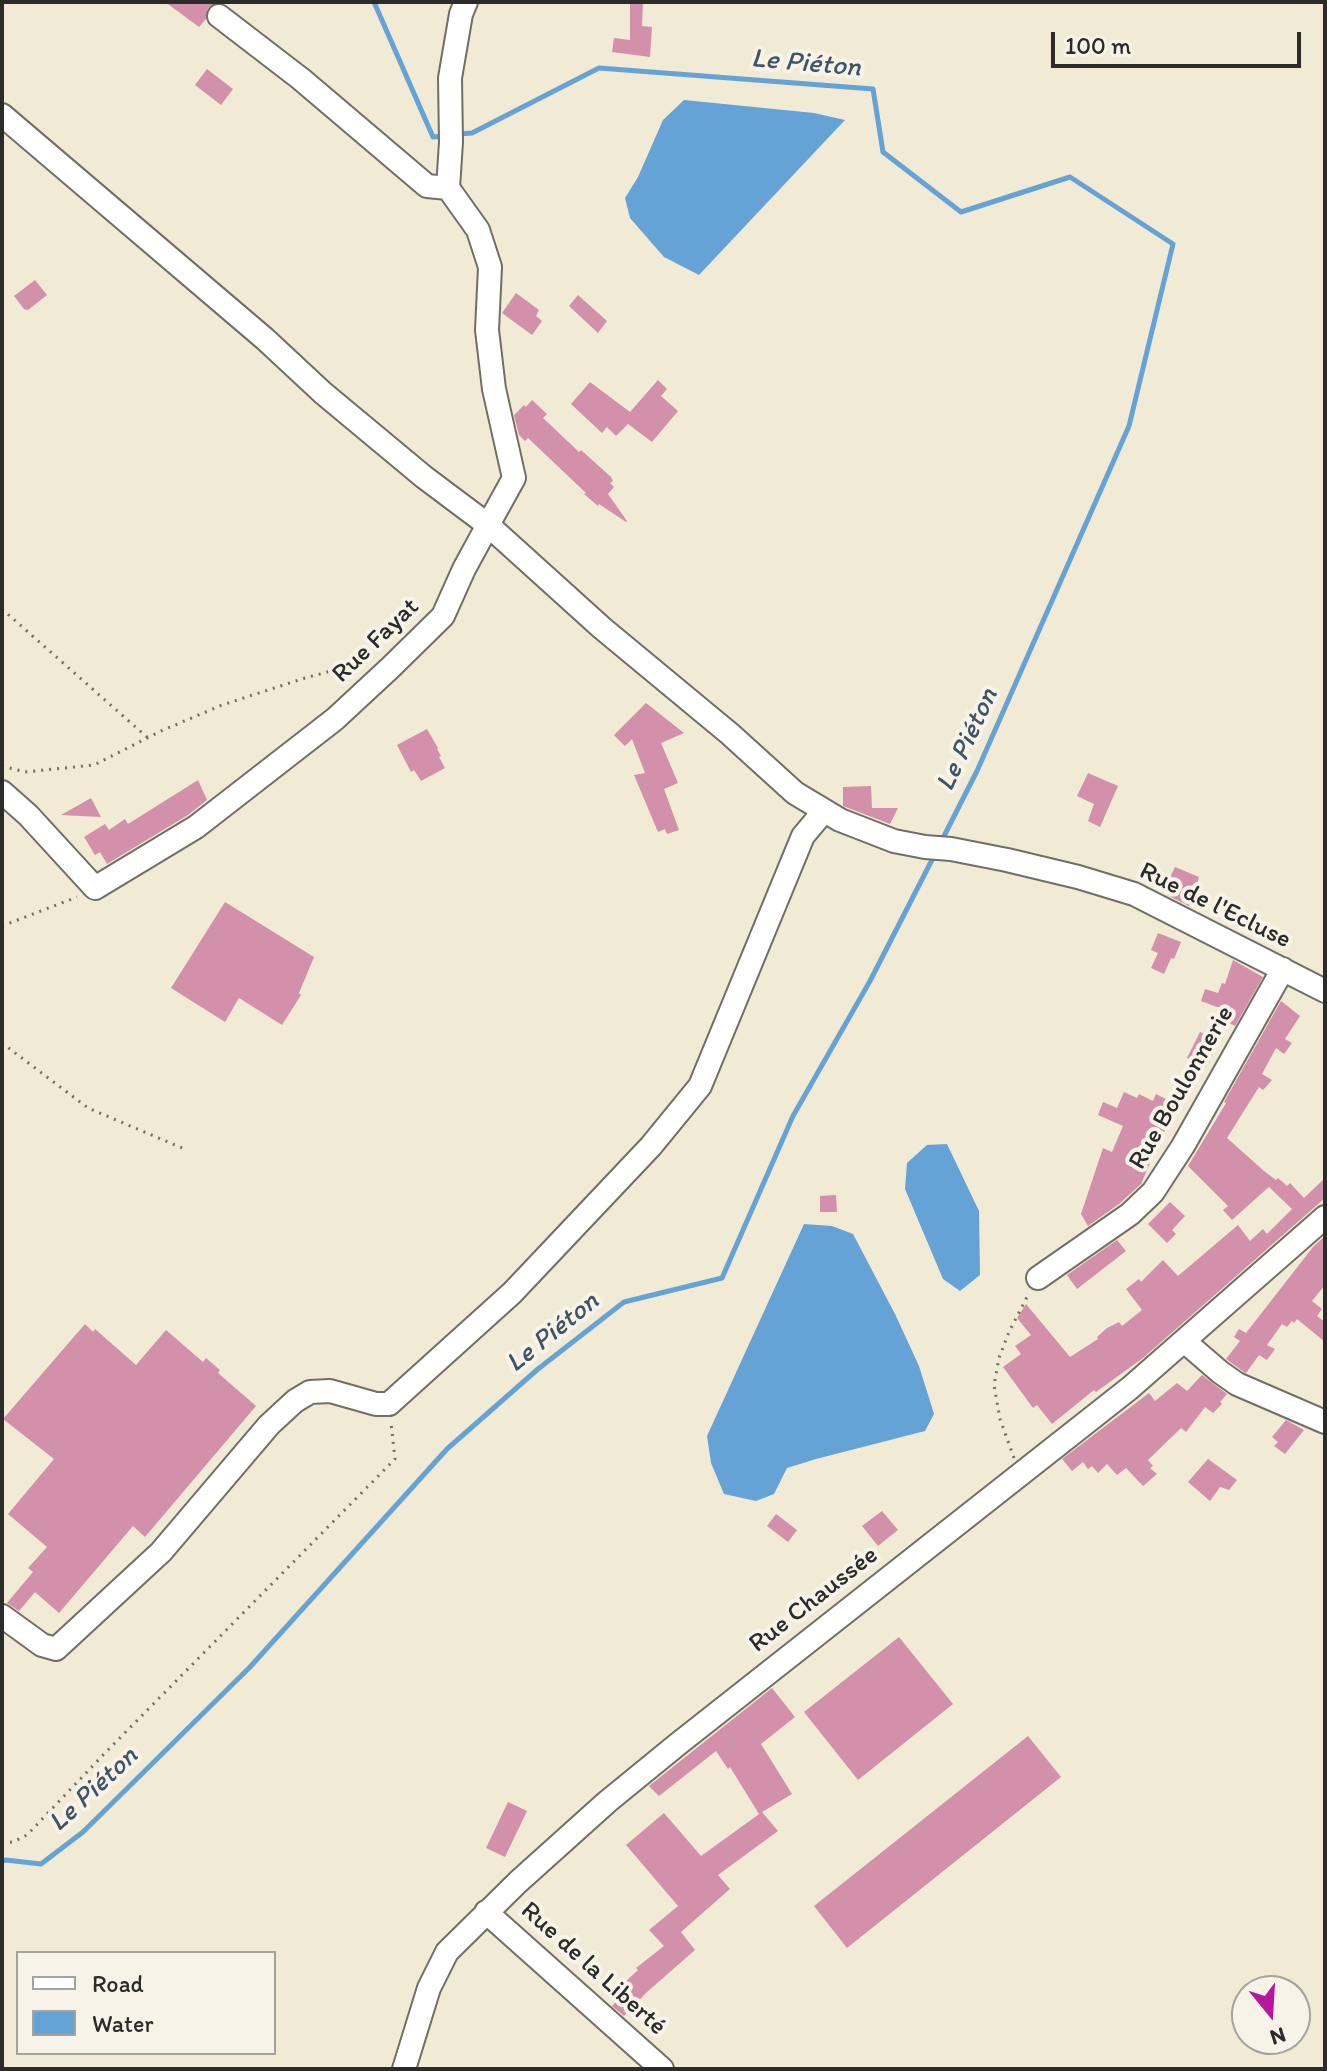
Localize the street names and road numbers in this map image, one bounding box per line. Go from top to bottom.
street label: Rue Fayat [326,592,426,690]
street label: Rue de l'Ecluse [1134,856,1296,956]
street label: Rue Boulonnerie [1123,1001,1241,1175]
street label: Rue Chaussée [743,1540,885,1660]
street label: Rue de la Liberté [514,1895,672,2043]

